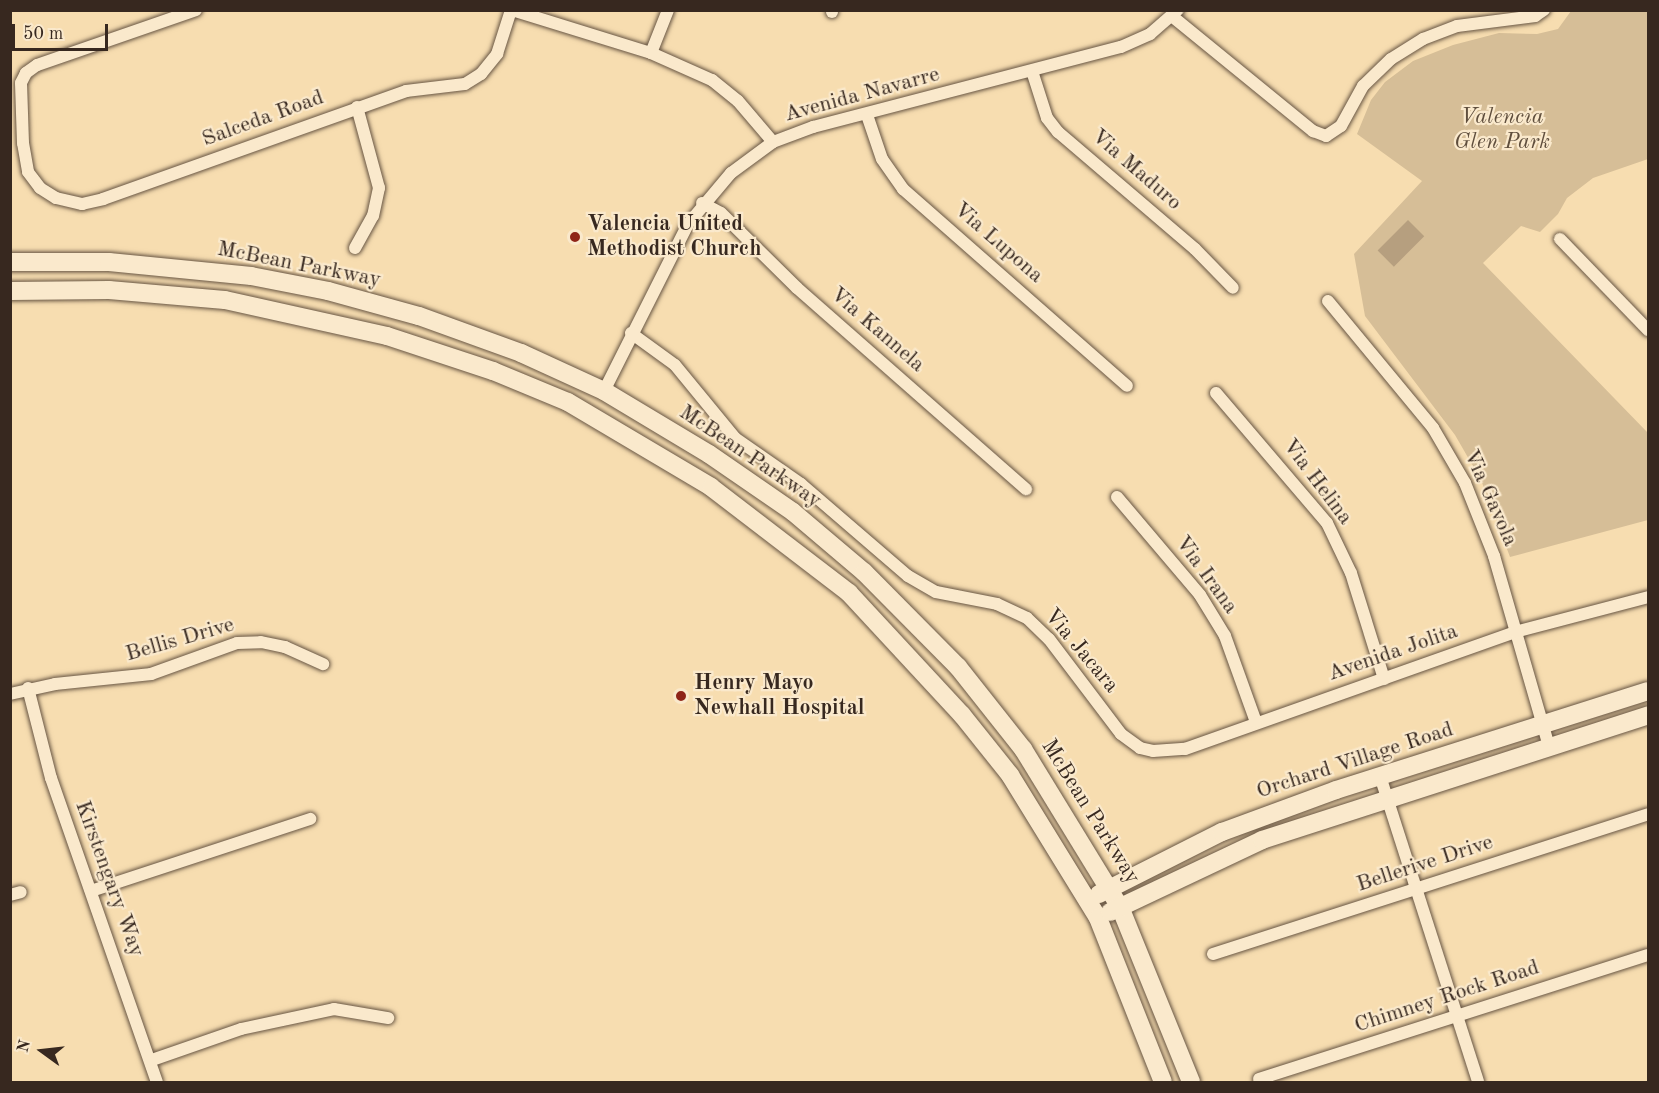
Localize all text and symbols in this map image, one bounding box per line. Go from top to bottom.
scale bar [15,12,111,50]
text: 50 m [23,25,63,43]
street label: Avenida Navarre [782,62,942,128]
street label: Salceda Road [198,85,328,153]
park label: Valencia Glen Park [1454,104,1550,156]
street label: Via Maduro [1085,123,1187,217]
street label: Via Lupona [948,197,1048,289]
place label: Valencia United Methodist Church [587,211,761,262]
marker: Valencia United Methodist Church [568,230,582,244]
street label: McBean Parkway [215,236,383,294]
street label: Via Kannela [824,282,930,378]
street label: McBean Parkway [674,400,826,514]
street label: Via Helina [1276,434,1358,530]
street label: Via Gavola [1457,445,1523,551]
street label: Via Irana [1169,531,1243,619]
street label: Via Jacara [1038,603,1124,699]
street label: Bellis Drive [123,612,237,668]
street label: Avenida Jolita [1325,618,1461,688]
place label: Henry Mayo Newhall Hospital [694,670,865,722]
marker: Henry Mayo Newhall Hospital [672,687,690,705]
street label: Orchard Village Road [1253,717,1457,805]
street label: McBean Parkway [1035,735,1145,889]
street label: Kirstengary Way [68,797,150,961]
street label: Bellerive Drive [1353,830,1497,898]
street label: Chimney Rock Road [1351,955,1543,1039]
north arrow [12,1021,72,1081]
text: N [15,1038,34,1054]

